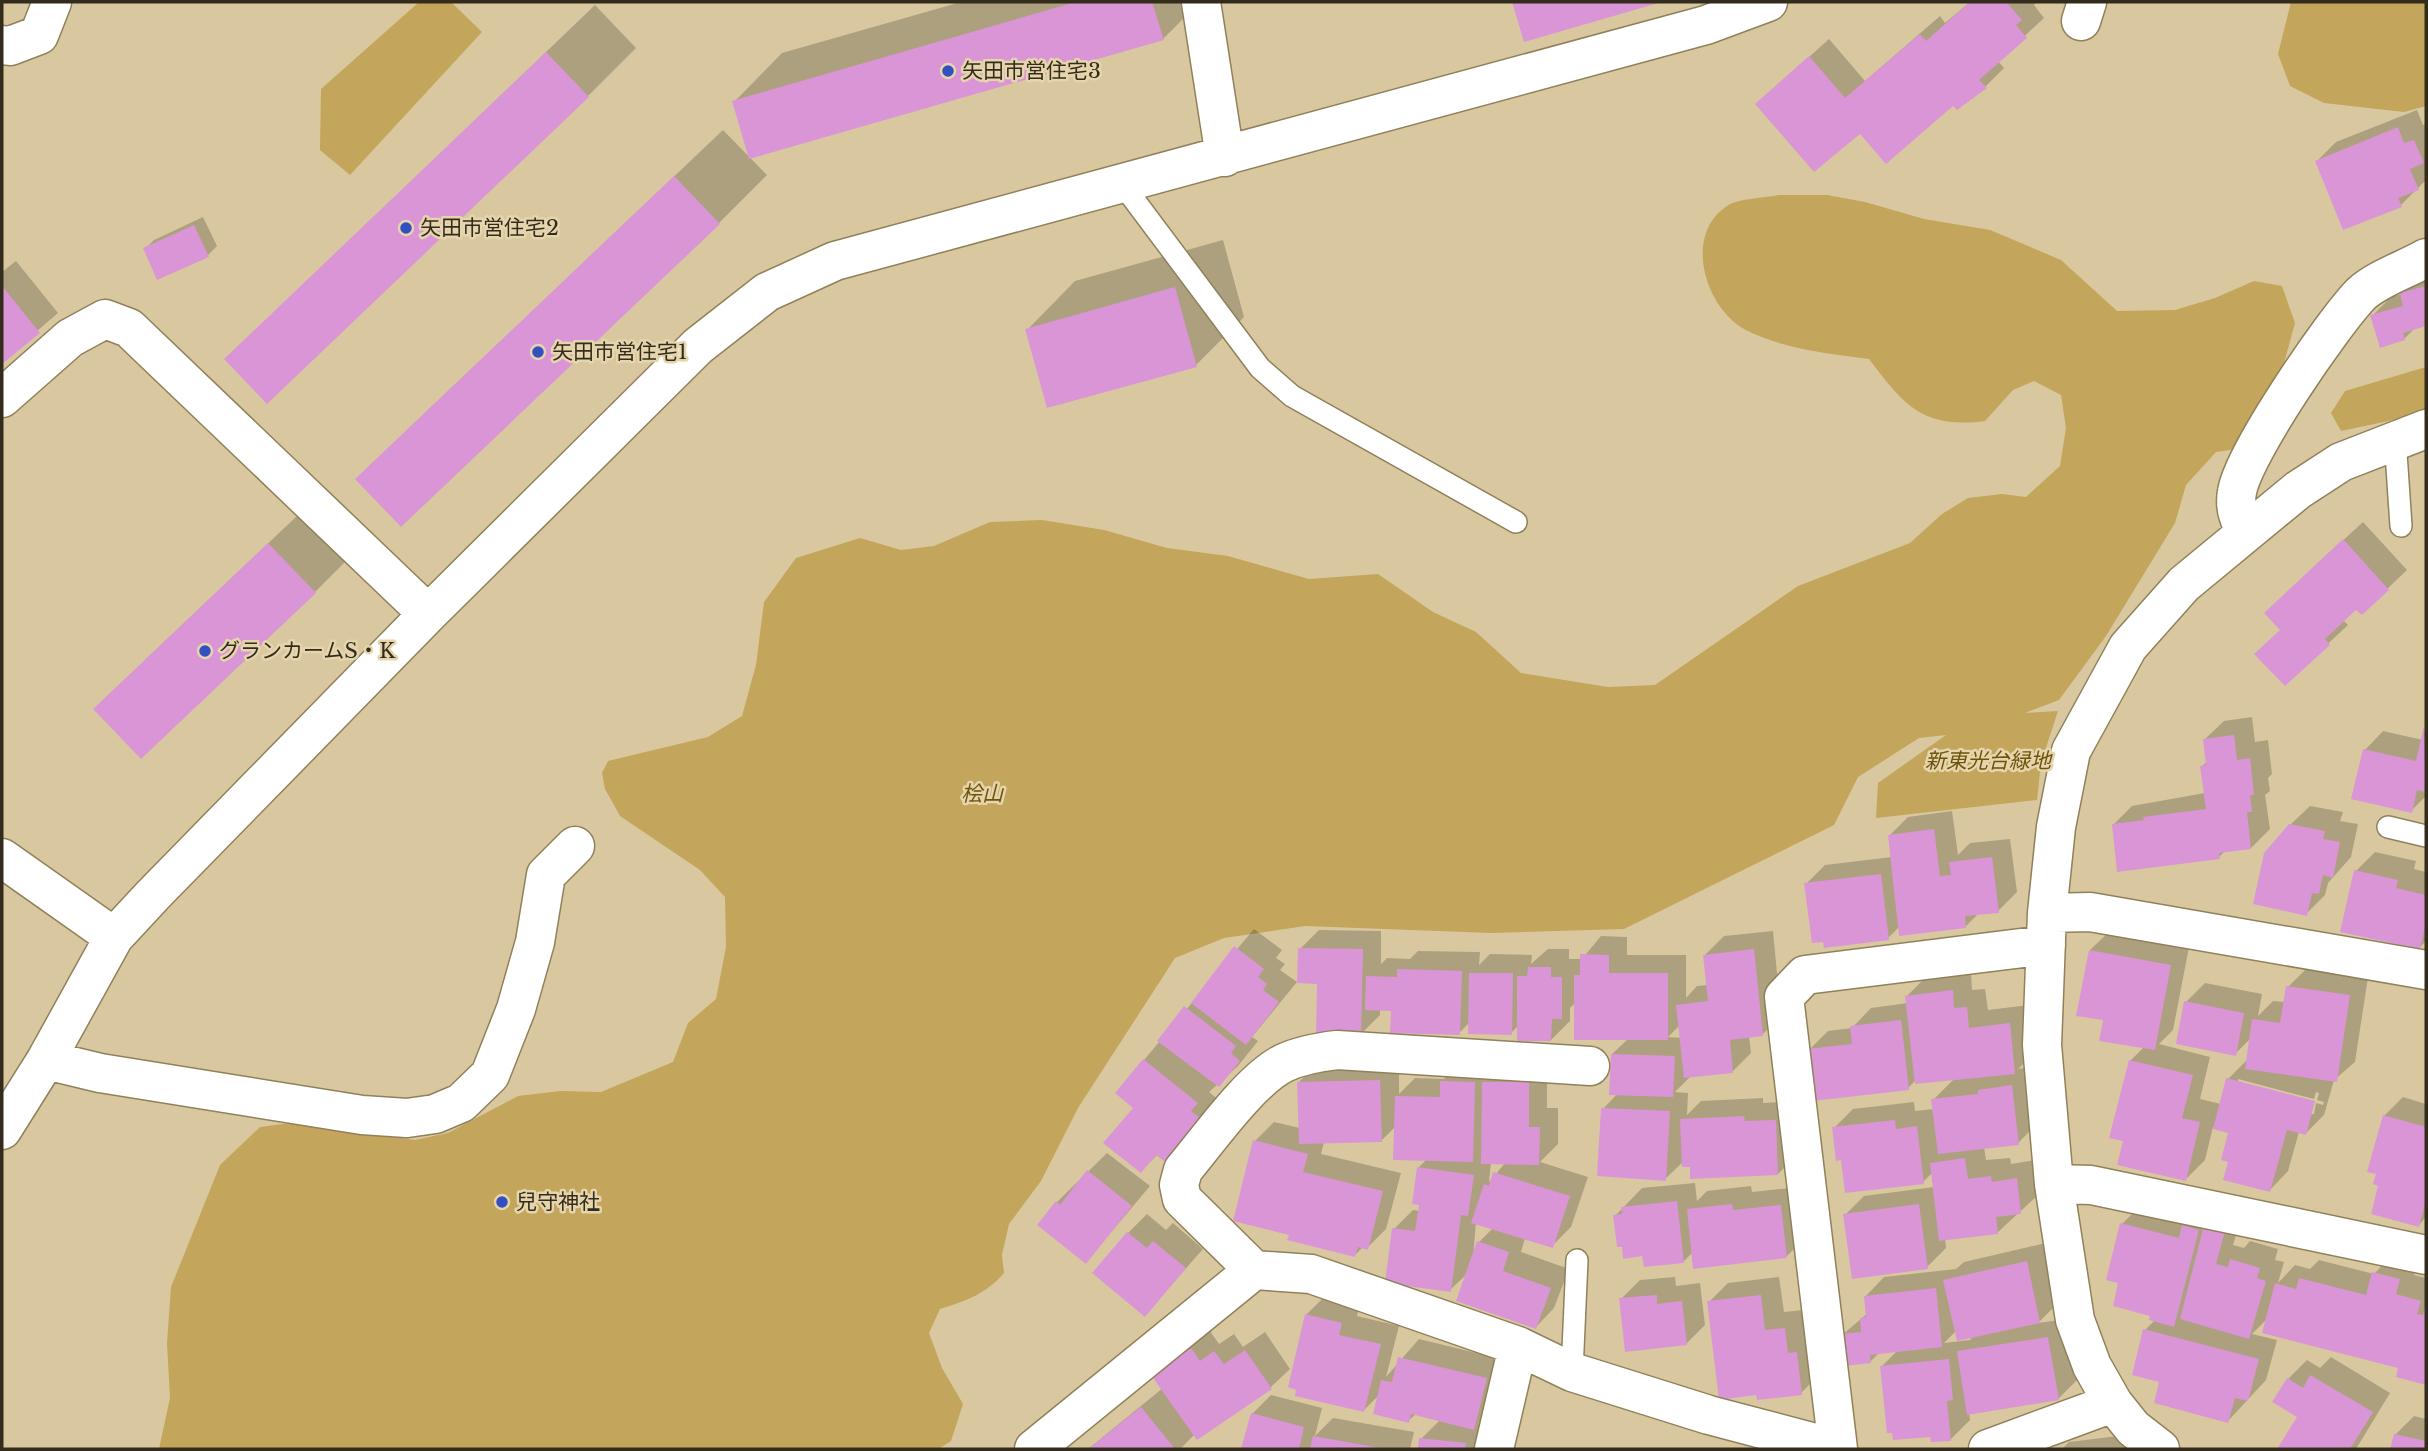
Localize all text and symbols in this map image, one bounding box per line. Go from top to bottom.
place label: 矢田市営住宅3 [962,58,1101,84]
marker: 矢田市営住宅3 [940,63,956,79]
place label: 矢田市営住宅2 [420,215,559,241]
marker: 矢田市営住宅2 [398,220,414,236]
place label: 矢田市営住宅1 [552,339,687,365]
marker: 矢田市営住宅1 [530,344,546,360]
place label: グランカームS・K [219,638,396,664]
marker: グランカームS・K [197,643,213,659]
park label: 新東光台緑地 [1925,748,2053,774]
park label: 桧山 [961,781,1005,807]
place label: 兒守神社 [516,1189,600,1215]
marker: 兒守神社 [494,1194,510,1210]

